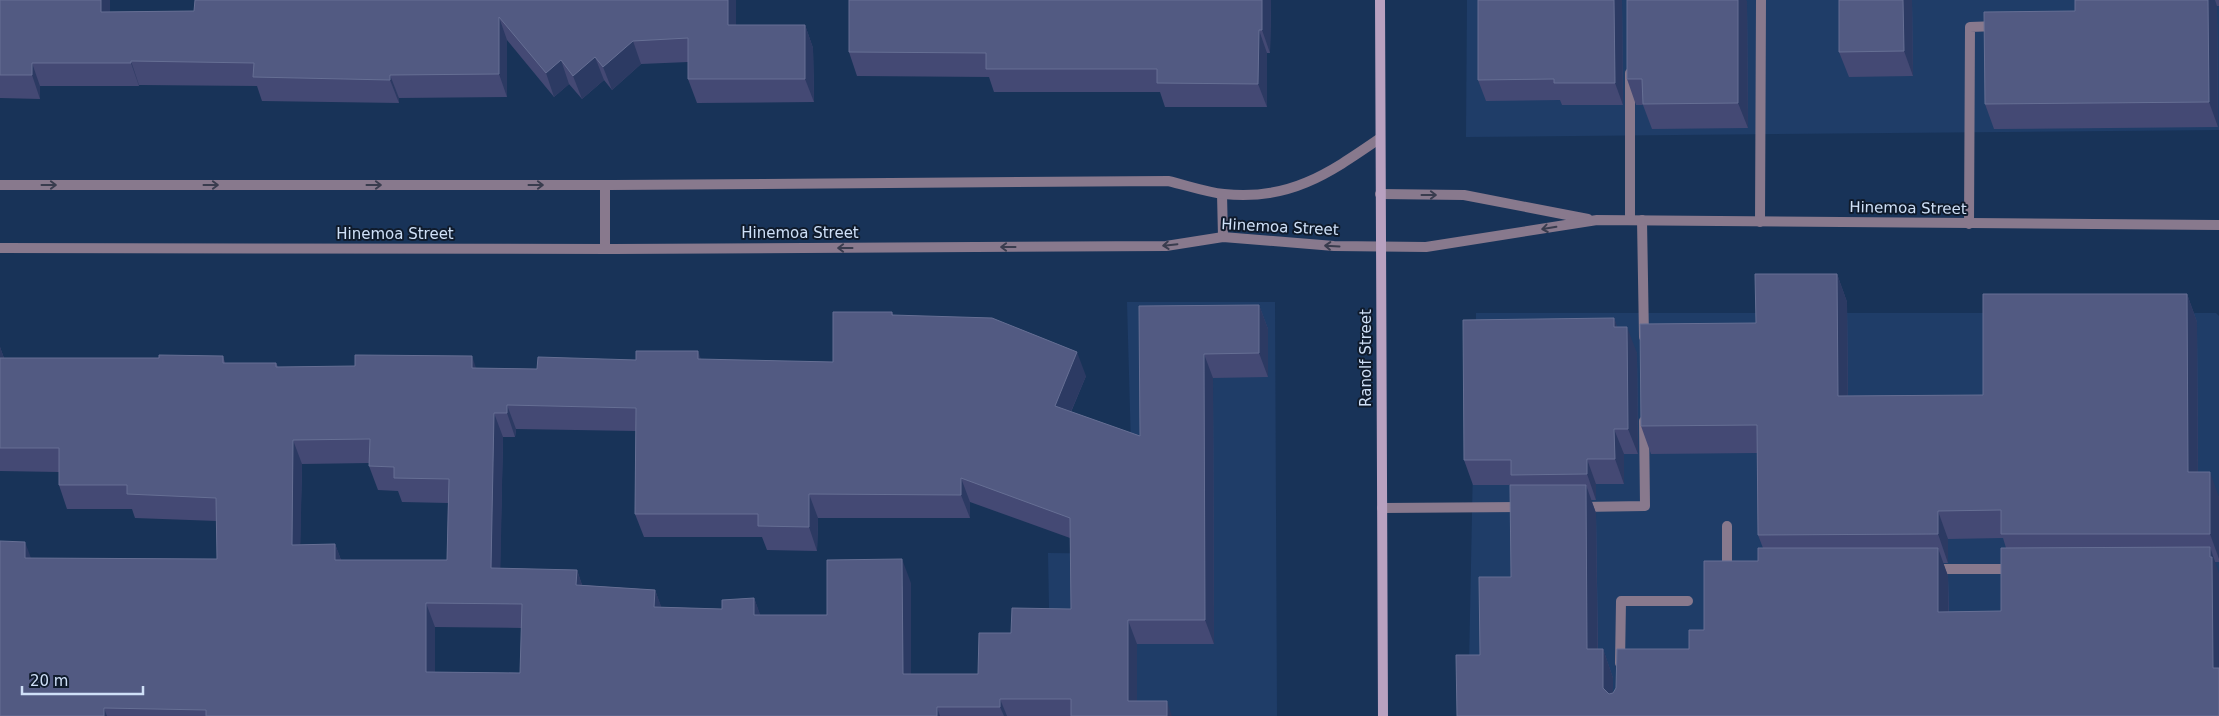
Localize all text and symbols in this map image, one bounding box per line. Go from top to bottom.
one-way arrow [40,180,56,190]
one-way arrow [202,180,219,190]
one-way arrow [365,180,381,190]
one-way arrow [528,180,544,190]
one-way arrow [1420,190,1436,199]
street label: Hinemoa Street [1849,198,1967,218]
street label: Hinemoa Street [1221,215,1339,239]
one-way arrow [1541,223,1557,233]
street label: Hinemoa Street [741,224,859,242]
street label: Hinemoa Street [336,225,454,243]
one-way arrow [1162,240,1178,250]
one-way arrow [1324,241,1340,250]
one-way arrow [1000,242,1016,252]
one-way arrow [837,243,854,253]
street label: Ranolf Street [1357,309,1375,407]
scale bar [22,664,144,696]
text: 20 m [30,672,68,690]

